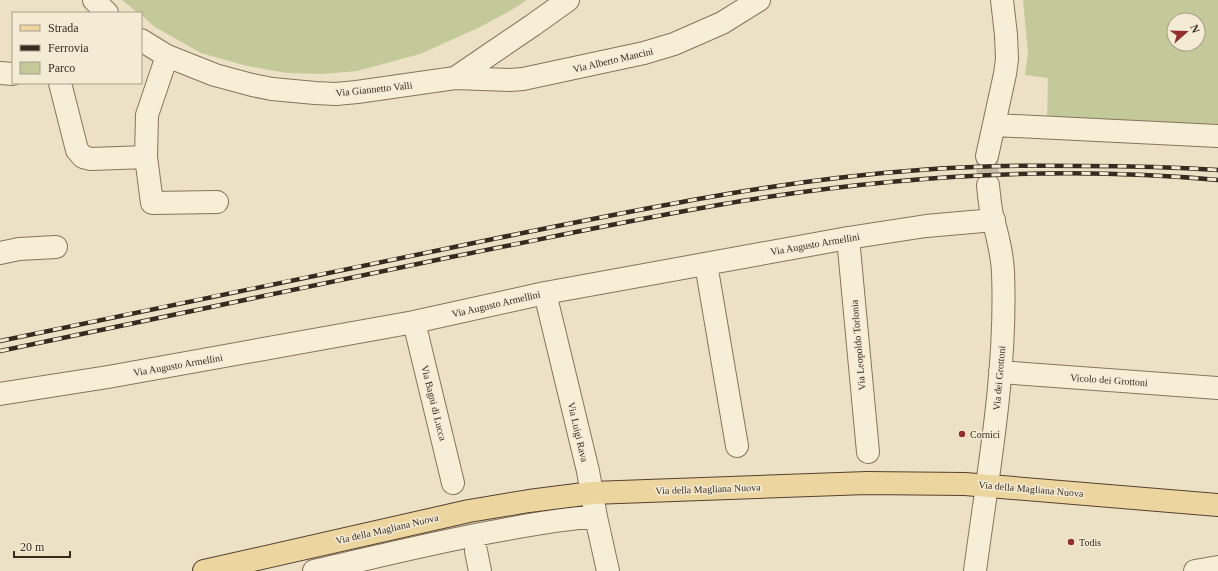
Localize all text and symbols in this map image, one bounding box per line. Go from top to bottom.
legend [12,12,142,84]
north arrow [1166,12,1206,52]
text: Strada [48,21,79,35]
text: N [1188,23,1202,34]
text: Ferrovia [48,41,89,55]
street label: Via Alberto Mancini [572,45,654,75]
text: Parco [48,61,75,75]
street label: Via Giannetto Valli [335,79,413,98]
street label: Via Augusto Armellini [769,231,861,257]
street label: Via Augusto Armellini [451,288,542,320]
street label: Via Leopoldo Torlonia [849,299,867,391]
street label: Via dei Grottoni [991,345,1007,411]
street label: Via Augusto Armellini [132,352,224,378]
street label: Via Bagni di Lucca [419,364,449,442]
street label: Vicolo dei Grottoni [1070,372,1148,388]
street label: Via Luigi Rava [566,401,590,464]
marker: Cornici [957,429,967,439]
place label: Cornici [970,429,1000,440]
street label: Via della Magliana Nuova [978,479,1084,499]
street label: Via della Magliana Nuova [655,482,761,496]
street label: Via della Magliana Nuova [335,512,440,546]
scale bar [14,533,70,559]
marker: Todis [1066,537,1076,547]
place label: Todis [1079,537,1101,548]
text: 20 m [20,540,45,554]

